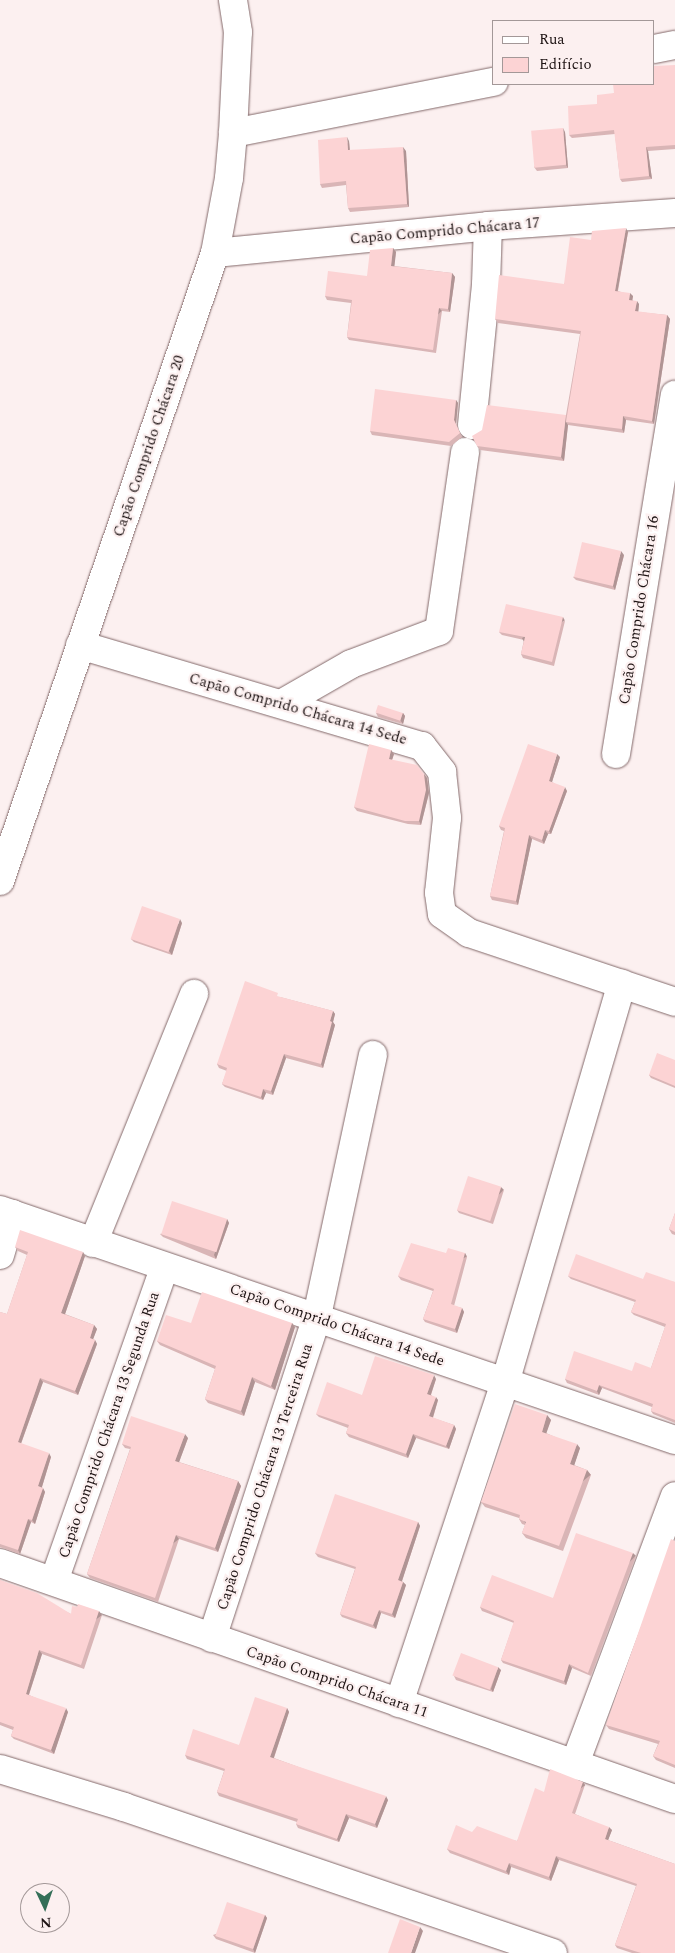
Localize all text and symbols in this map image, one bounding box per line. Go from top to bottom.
legend [492,20,655,85]
text: Rua [539,28,565,51]
text: Edifício [539,53,592,76]
street label: Capão Comprido Chácara 17 [349,214,541,248]
street label: Capão Comprido Chácara 20 [109,353,189,539]
street label: Capão Comprido Chácara 16 [615,514,663,706]
street label: Capão Comprido Chácara 14 Sede [187,669,409,749]
street label: Capão Comprido Chácara 14 Sede [227,1280,447,1370]
street label: Capão Comprido Chácara 13 Segunda Rua [55,1289,163,1561]
street label: Capão Comprido Chácara 13 Terceira Rua [213,1341,317,1613]
street label: Capão Comprido Chácara 11 [244,1642,430,1722]
north arrow [20,1883,70,1933]
text: N [39,1912,52,1933]

